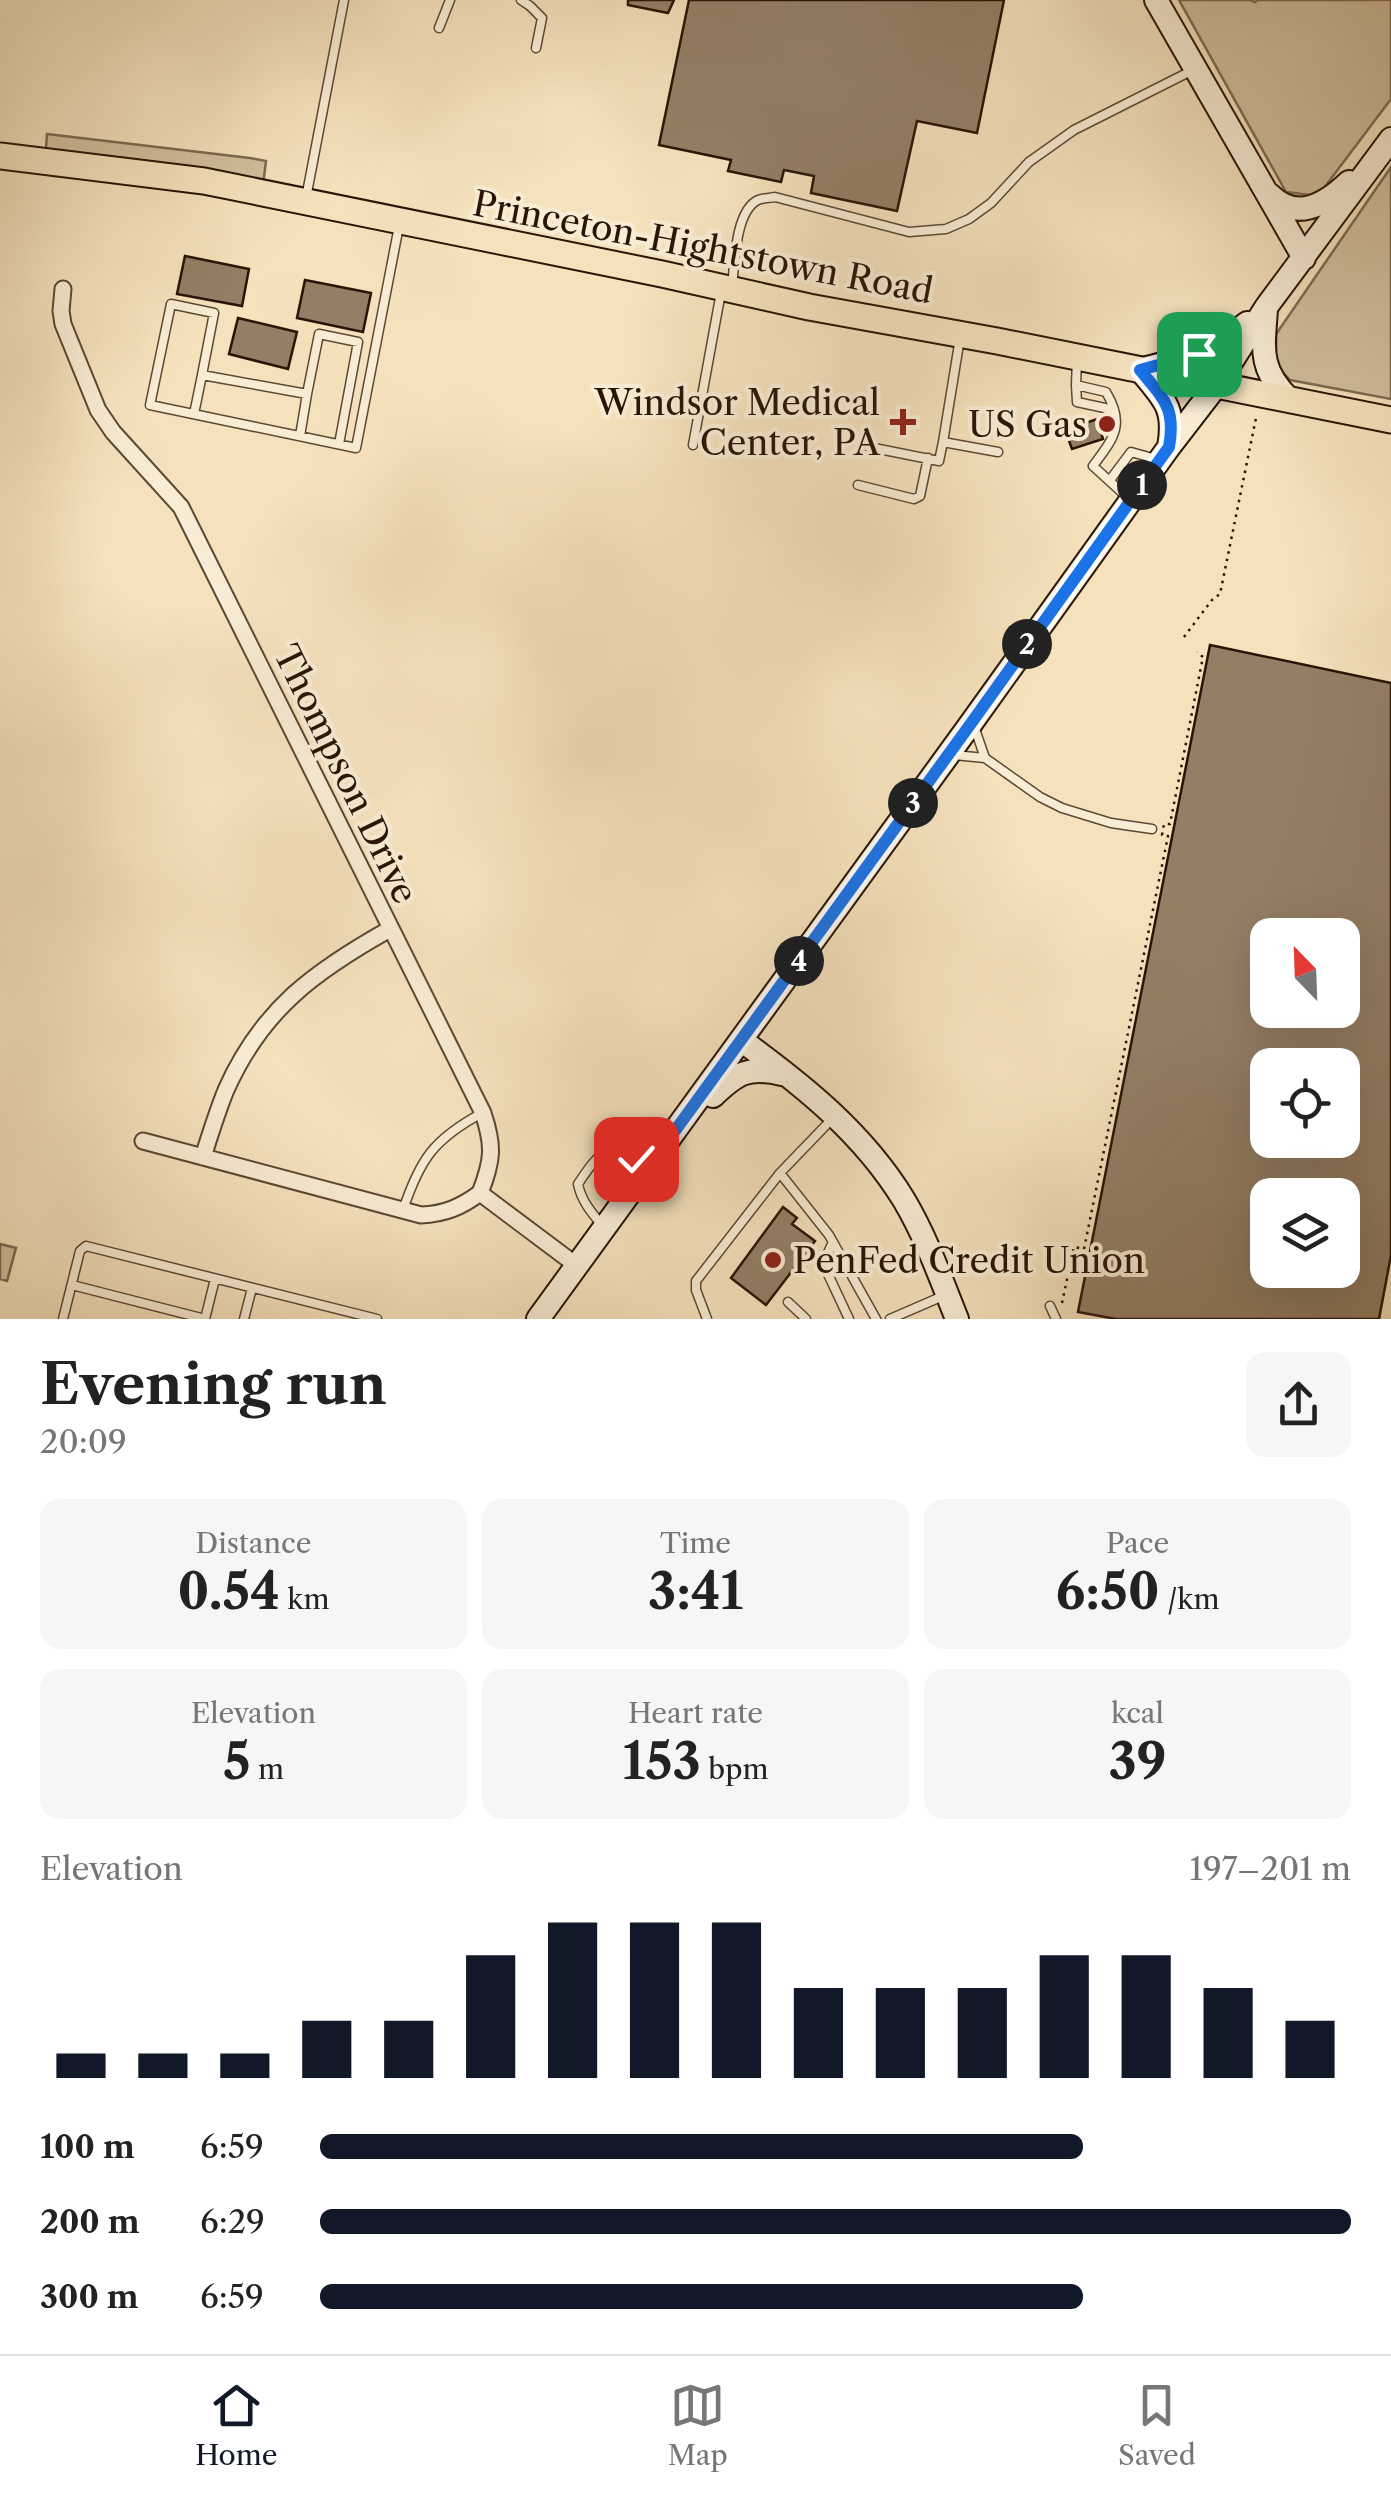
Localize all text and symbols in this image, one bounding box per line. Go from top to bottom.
street label: Princeton-Hightstown Road [469,181,937,313]
pin [1157,312,1242,397]
icon: arrive [1172,327,1227,382]
place label: Windsor Medical Center, PA [593,381,881,464]
place label: US Gas [968,403,1087,446]
marker: Windsor Medical Center, PA [890,409,916,435]
marker: US Gas [1096,413,1118,435]
pin: 1 [1117,460,1167,510]
text: 1 [1136,468,1148,502]
pin: 2 [1002,619,1052,669]
text: 2 [1019,627,1035,661]
street label: Thompson Drive [265,638,427,910]
pin: 3 [888,778,938,828]
text: 3 [905,786,921,820]
north arrow [1250,918,1360,1028]
map controls [1250,918,1360,1288]
pin: 4 [774,936,824,986]
text: 4 [791,944,807,978]
button: locate [1250,1048,1360,1158]
pin [594,1117,679,1202]
icon: check [609,1132,664,1187]
button: layers [1250,1178,1360,1288]
place label: PenFed Credit Union [793,1239,1145,1282]
marker: PenFed Credit Union [762,1249,784,1271]
text: Evening run [40,1351,387,1418]
button: share [1246,1352,1351,1457]
text: 20:09 [40,1422,127,1461]
text: Distance [196,1526,311,1560]
text: Time [660,1526,731,1560]
text: Pace [1106,1526,1169,1560]
text: 0.54 [177,1560,280,1622]
text: 3:41 [648,1560,743,1622]
text: 6:50 [1055,1560,1160,1622]
text: km [280,1582,330,1616]
text: /km [1160,1582,1220,1616]
text: Elevation [191,1696,316,1730]
text: Heart rate [628,1696,763,1730]
text: kcal [1111,1696,1164,1730]
text: 5 [223,1730,251,1792]
text: 153 [622,1730,701,1792]
text: 39 [1108,1730,1167,1792]
text: m [251,1752,284,1786]
text: bpm [701,1752,769,1786]
text: Elevation [40,1849,183,1888]
text: 197–201 m [1190,1849,1351,1888]
text: 100 m [40,2127,135,2166]
text: 6:59 [200,2127,264,2166]
text: 200 m [40,2202,140,2241]
text: 6:29 [200,2202,265,2241]
text: 300 m [40,2277,139,2316]
text: 6:59 [200,2277,264,2316]
tab: Home [195,2378,277,2472]
tab: Map [668,2378,728,2472]
tab: Saved [1118,2378,1196,2472]

